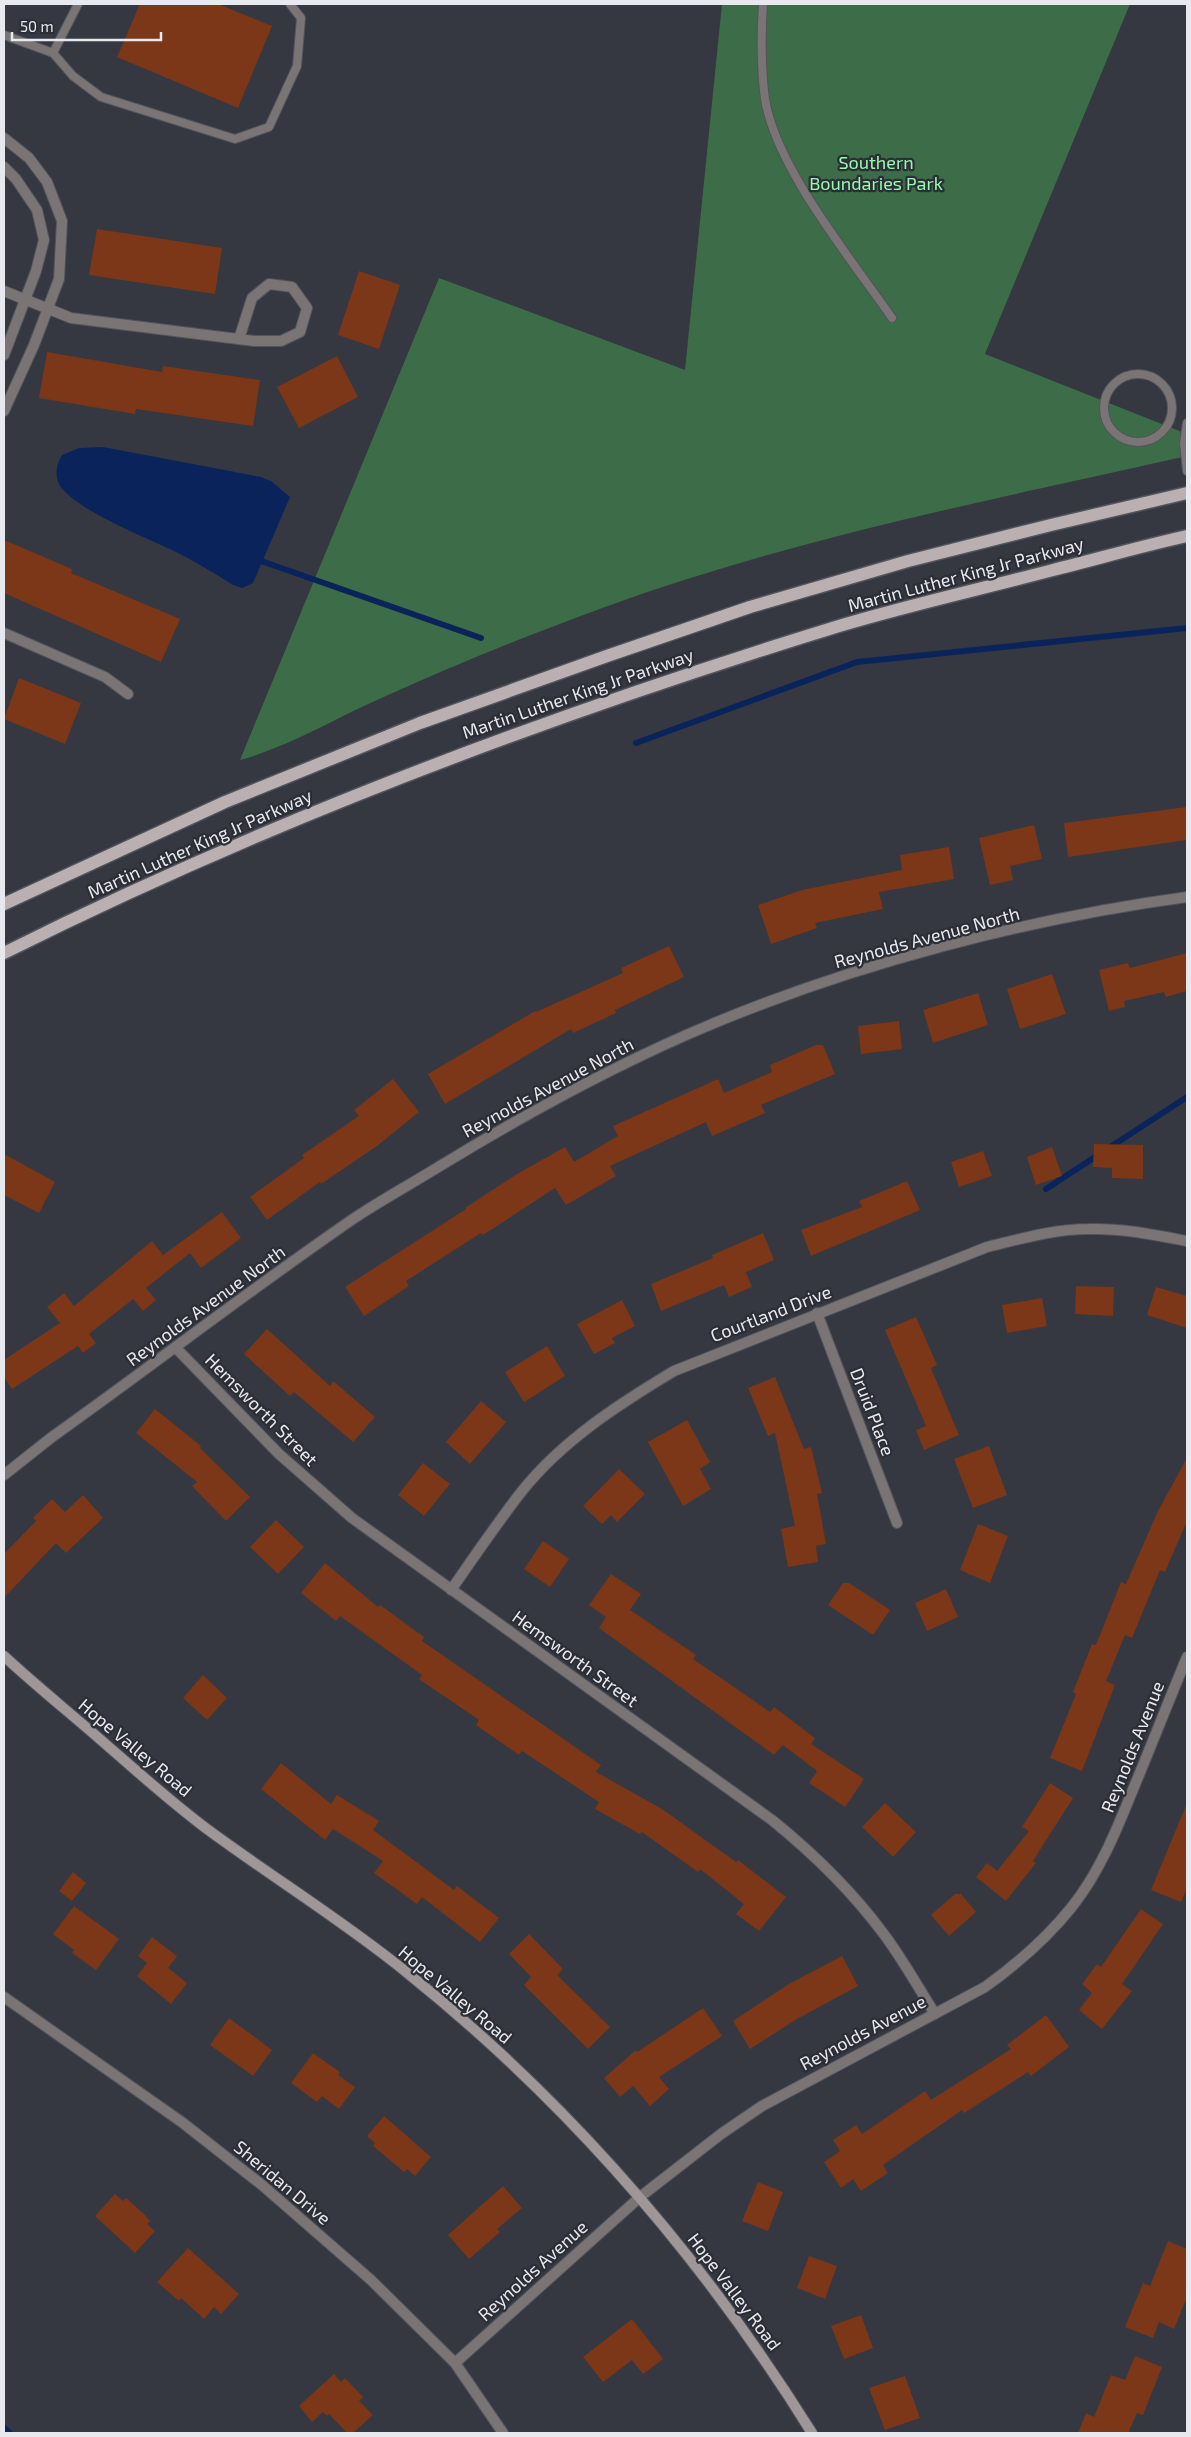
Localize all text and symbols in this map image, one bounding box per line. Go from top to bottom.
scale bar [12,10,161,42]
text: 50 m [20,17,54,35]
park label: Southern Boundaries Park [809,151,943,194]
street label: Martin Luther King Jr Parkway [845,532,1087,616]
street label: Martin Luther King Jr Parkway [459,643,697,743]
street label: Martin Luther King Jr Parkway [84,783,316,903]
street label: Reynolds Avenue North [832,902,1022,972]
street label: Reynolds Avenue North [458,1033,637,1142]
street label: Reynolds Avenue North [122,1240,289,1370]
street label: Courtland Drive [707,1280,834,1346]
street label: Hemsworth Street [201,1348,323,1470]
street label: Druid Place [846,1365,900,1459]
street label: Hemsworth Street [508,1605,643,1711]
street label: Reynolds Avenue [1096,1678,1168,1815]
street label: Hope Valley Road [74,1693,197,1801]
street label: Hope Valley Road [394,1940,517,2048]
street label: Reynolds Avenue [796,1990,929,2075]
street label: Sheridan Drive [230,2135,335,2229]
street label: Reynolds Avenue [473,2215,592,2325]
street label: Hope Valley Road [684,2228,786,2354]

